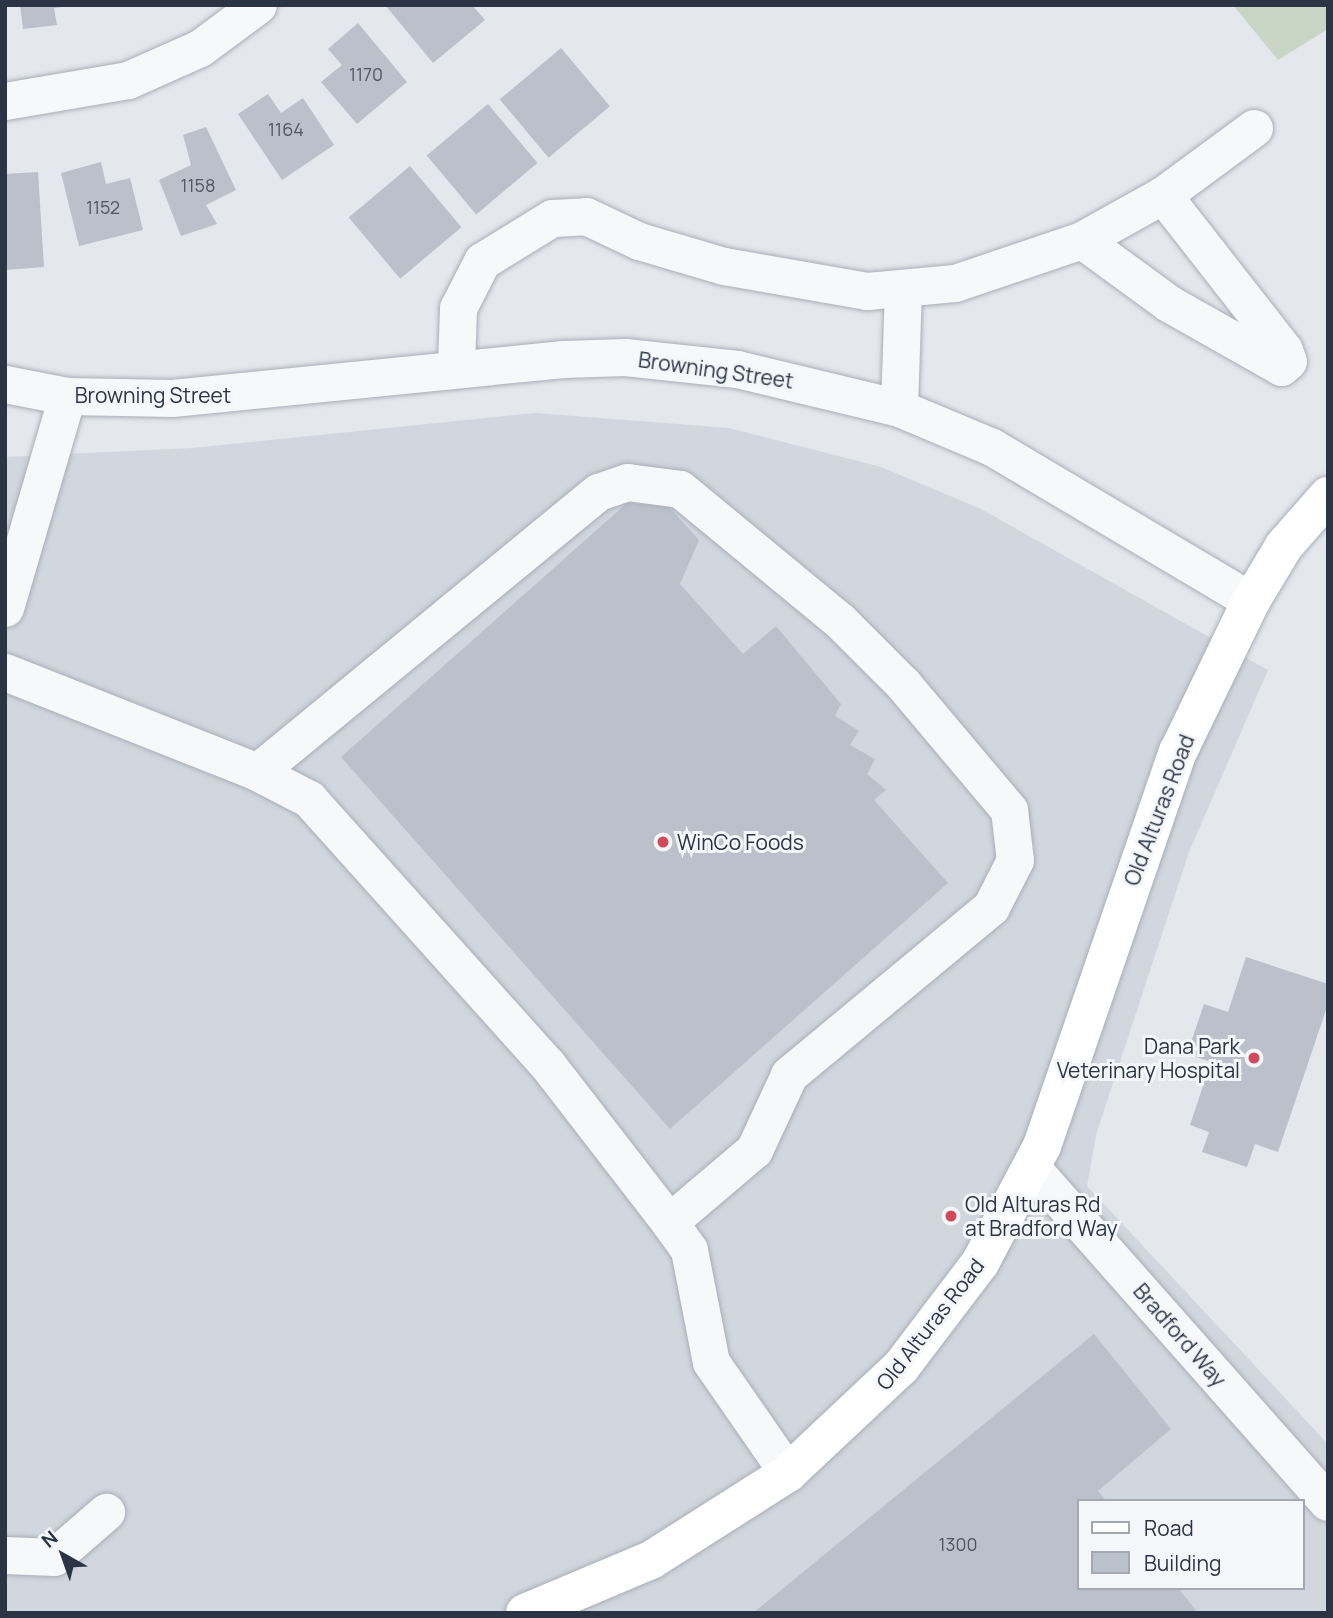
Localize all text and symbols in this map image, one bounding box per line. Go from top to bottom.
house number: 1170 [349,63,383,85]
house number: 1164 [268,118,304,140]
house number: 1158 [181,174,215,196]
house number: 1152 [86,196,120,218]
street label: Browning Street [637,347,795,393]
street label: Browning Street [75,382,231,408]
street label: Old Alturas Road [1119,731,1199,889]
place label: WinCo Foods [677,829,804,855]
marker: WinCo Foods [655,834,671,850]
place label: Dana Park Veterinary Hospital [1057,1033,1240,1083]
marker: Dana Park Veterinary Hospital [1246,1050,1262,1066]
place label: Old Alturas Rd at Bradford Way [965,1191,1118,1241]
marker: Old Alturas Rd at Bradford Way [943,1208,959,1224]
street label: Old Alturas Road [871,1253,989,1395]
street label: Bradford Way [1128,1278,1232,1392]
legend [1078,1499,1305,1590]
text: Road [1144,1514,1194,1542]
north arrow [28,1520,98,1590]
text: N [36,1525,63,1553]
house number: 1300 [939,1533,977,1555]
text: Building [1144,1549,1221,1577]

